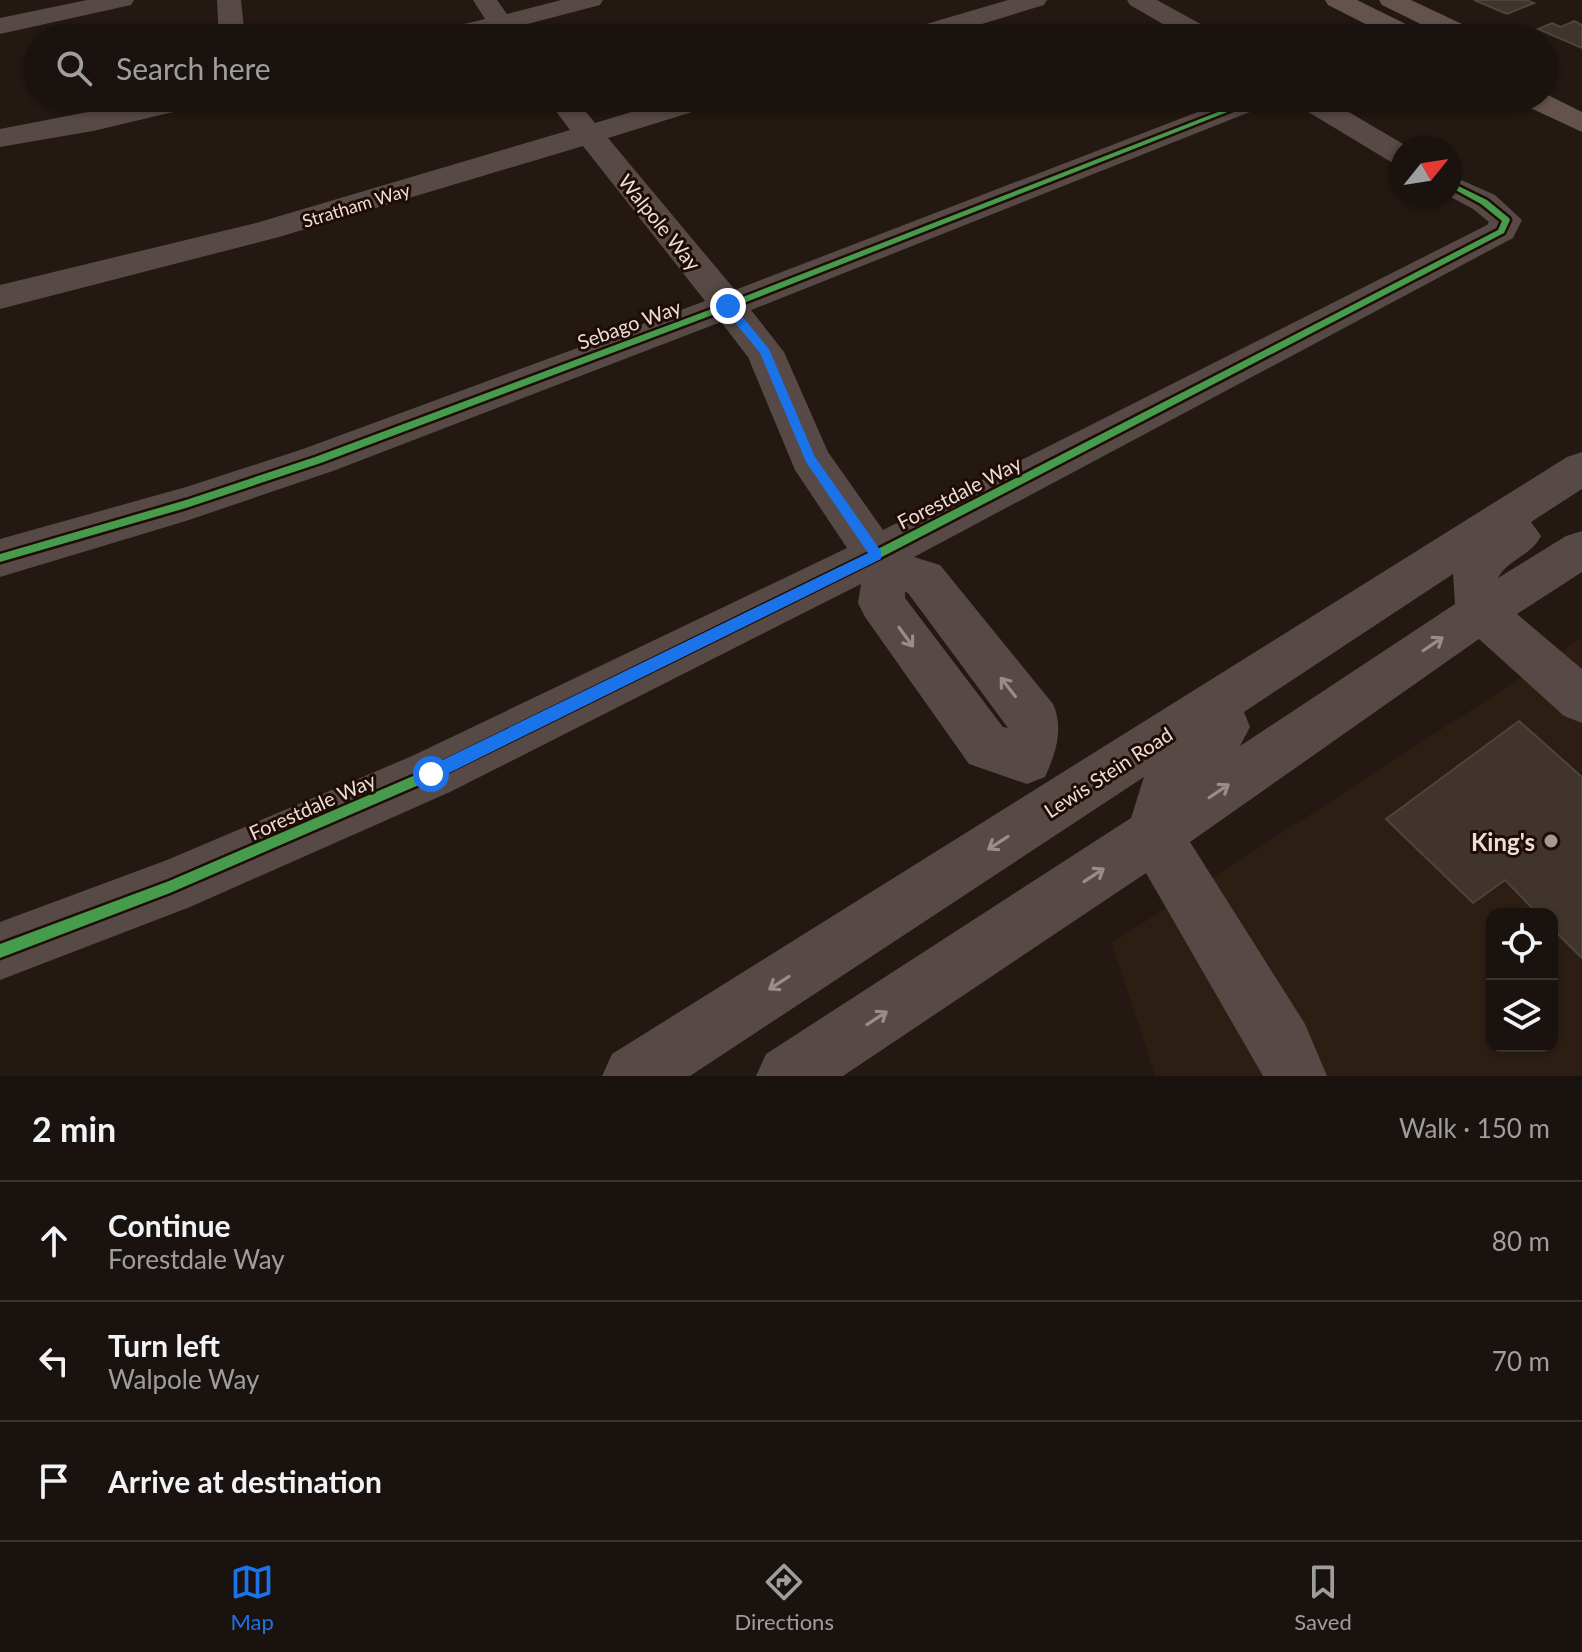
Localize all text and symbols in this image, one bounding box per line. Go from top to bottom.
search box [24,24,1558,112]
icon: search [52,46,96,90]
text: Search here [116,50,271,86]
north arrow [1390,136,1462,208]
street label: Walpole Way [614,169,706,275]
street label: Stratham Way [300,178,413,232]
route end [710,288,746,324]
street label: Sebago Way [574,294,685,354]
street label: Forestdale Way [893,450,1026,534]
one-way arrow [898,625,914,647]
one-way arrow [1422,636,1444,652]
one-way arrow [999,677,1017,698]
street label: Lewis Stein Road [1039,722,1177,822]
route start [413,756,449,792]
street label: Forestdale Way [245,767,380,845]
one-way arrow [1207,783,1229,799]
place label: King's [1471,827,1535,856]
marker: King's [1542,832,1560,850]
one-way arrow [987,835,1010,851]
one-way arrow [1082,867,1104,883]
map controls [1486,908,1558,1052]
button: locate [1486,908,1558,980]
one-way arrow [768,975,791,991]
button: layers [1486,980,1558,1052]
one-way arrow [865,1009,887,1026]
text: 2 min [32,1108,116,1149]
text: Walk · 150 m [1399,1112,1550,1144]
text: Continue [108,1207,231,1243]
icon: ahead [32,1219,76,1263]
text: 80 m [1492,1225,1550,1257]
text: Forestdale Way [108,1243,285,1275]
text: Turn left [108,1327,220,1363]
icon: left [32,1339,76,1383]
text: 70 m [1492,1345,1550,1377]
text: Walpole Way [108,1363,259,1395]
icon: arrive [32,1459,76,1503]
text: Arrive at destination [108,1463,382,1499]
tab: Map [230,1560,274,1635]
tab: Directions [735,1560,834,1635]
tab: Saved [1294,1560,1352,1635]

